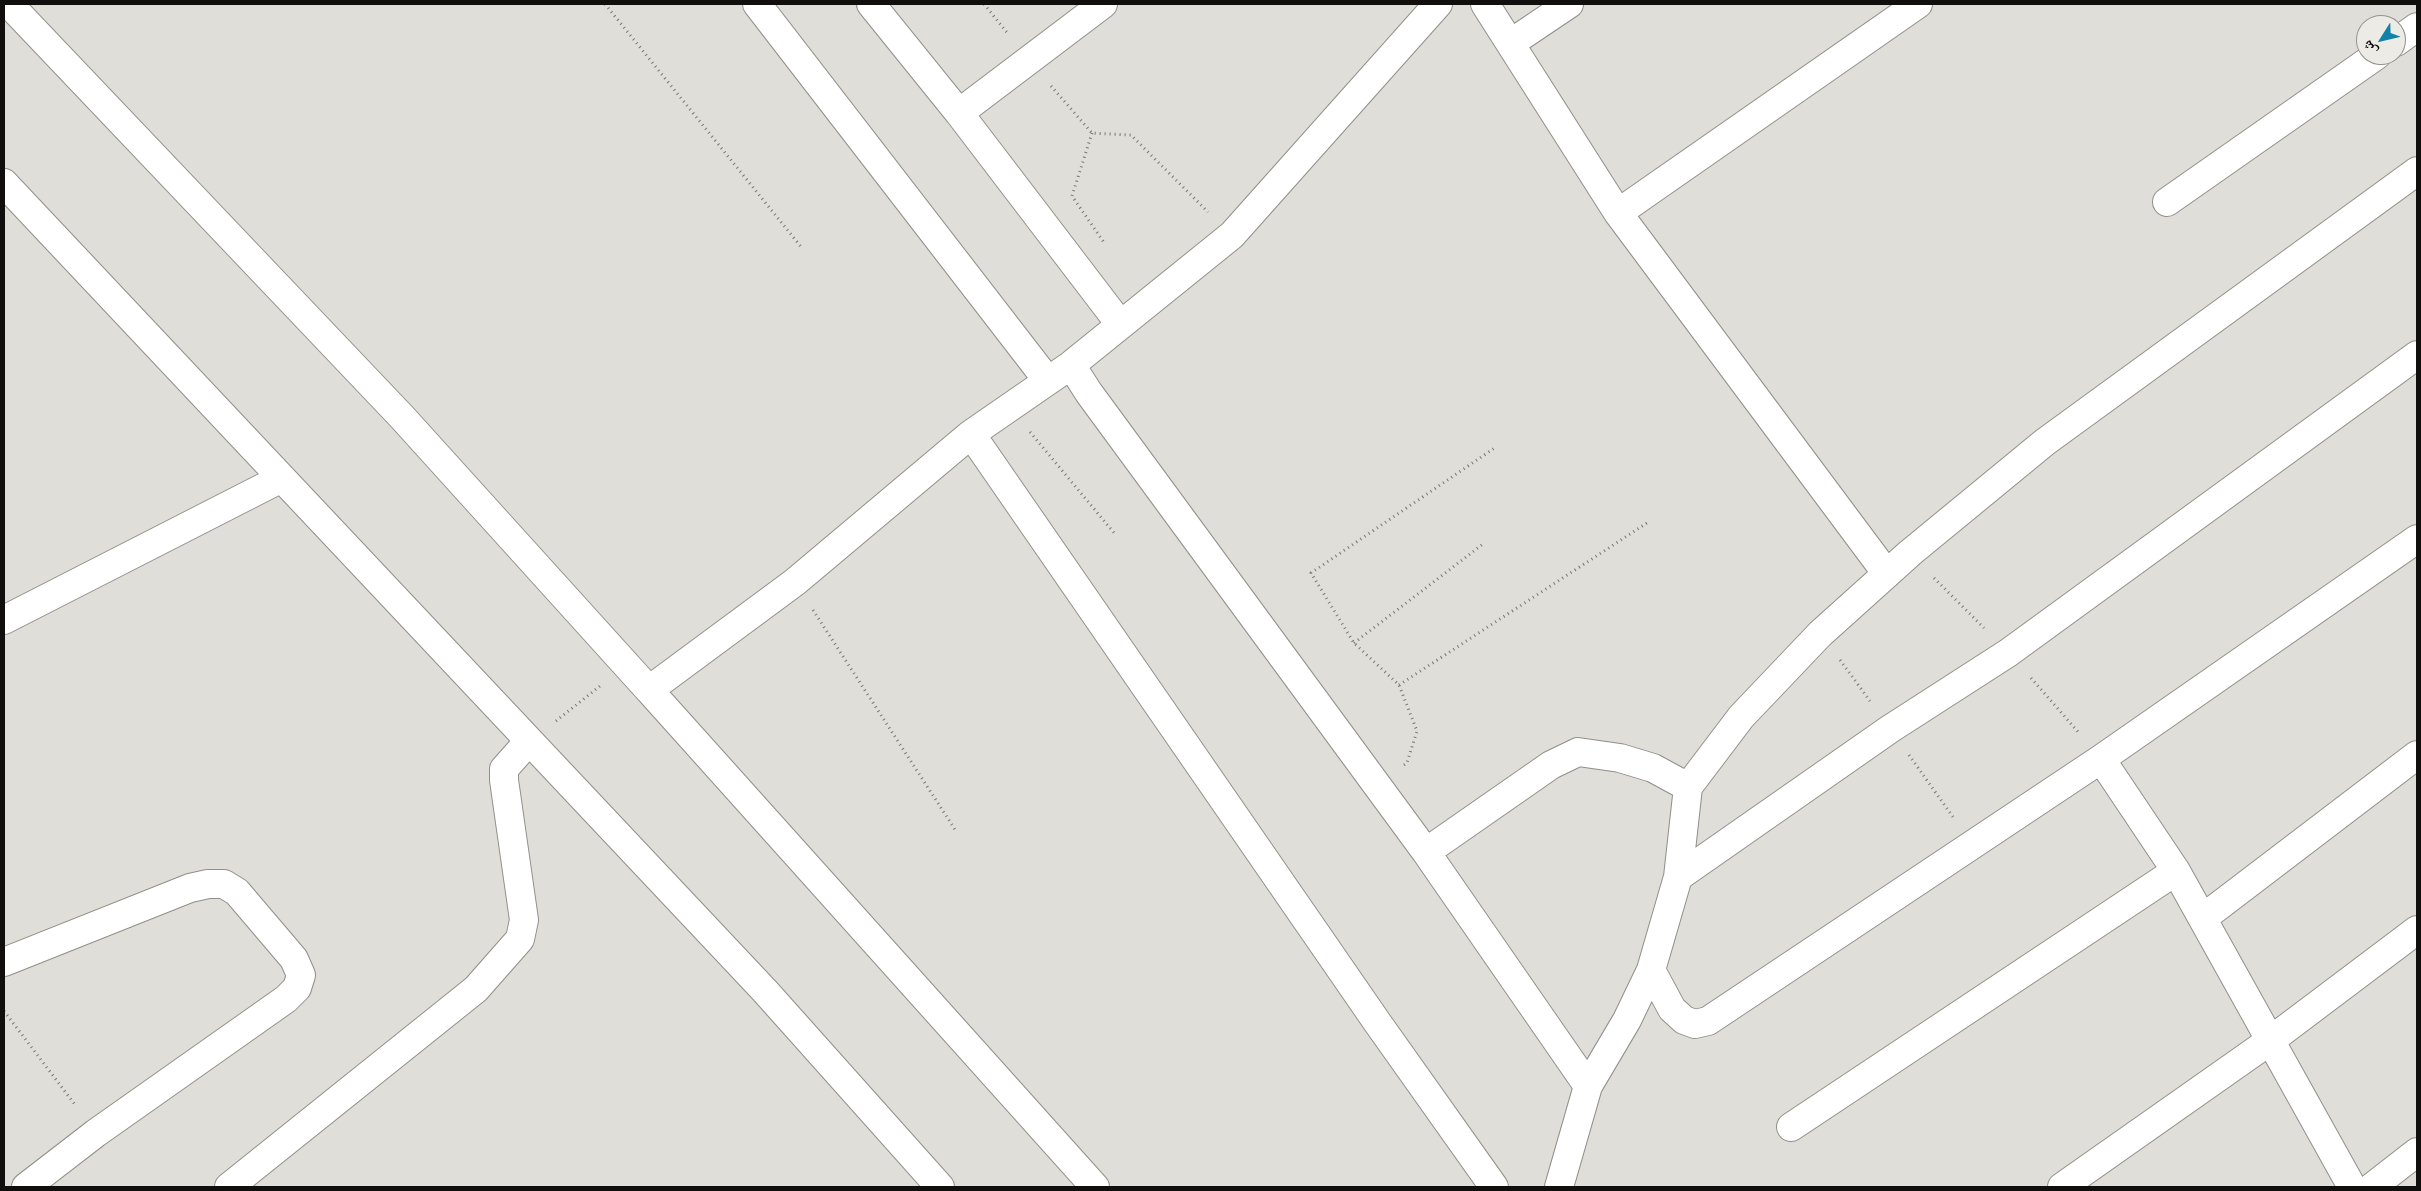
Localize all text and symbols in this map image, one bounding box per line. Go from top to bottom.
north arrow [2356,15,2406,65]
text: ش [2359,38,2381,59]

